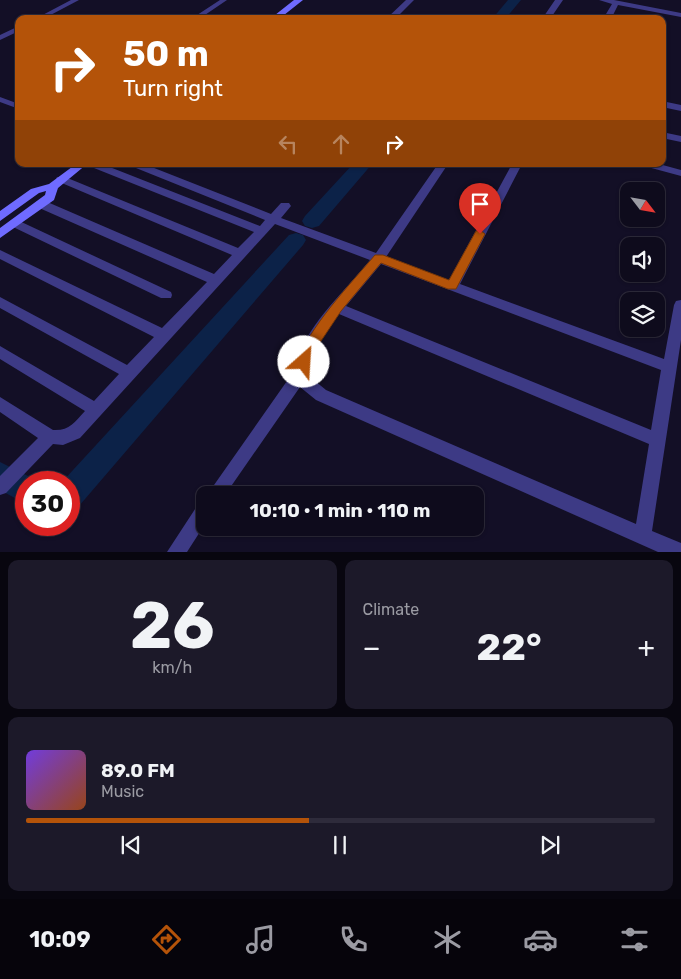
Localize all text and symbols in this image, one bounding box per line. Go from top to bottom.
text: 50 m [123,33,209,75]
icon: right [40,35,105,100]
text: Turn right [123,75,223,102]
icon: left [274,130,302,158]
icon: ahead [327,130,355,158]
icon: right [380,130,408,158]
north arrow [620,182,665,228]
map controls [620,182,665,337]
pin [459,183,501,234]
icon: arrive [466,190,494,218]
button: sound [620,237,665,282]
button: layers [620,292,665,337]
position arrow [277,335,329,387]
speed limit sign: 30 [15,471,80,536]
text: 10:10 · 1 min · 110 m [250,499,430,522]
text: 26 [130,587,215,664]
text: Climate [363,600,419,619]
text: 22° [477,624,542,670]
text: − [363,631,381,664]
text: + [638,631,655,664]
text: km/h [152,658,192,677]
text: 89.0 FM [101,759,175,782]
text: Music [101,782,144,801]
icon: previous [117,831,145,859]
icon: pause [326,831,354,859]
icon: next [536,831,564,859]
icon: directions [149,922,184,957]
icon: music [243,922,278,957]
icon: phone [336,922,371,957]
icon: climate [430,922,465,957]
icon: car [523,922,558,957]
icon: filters [617,922,652,957]
text: 10:09 [29,926,91,953]

